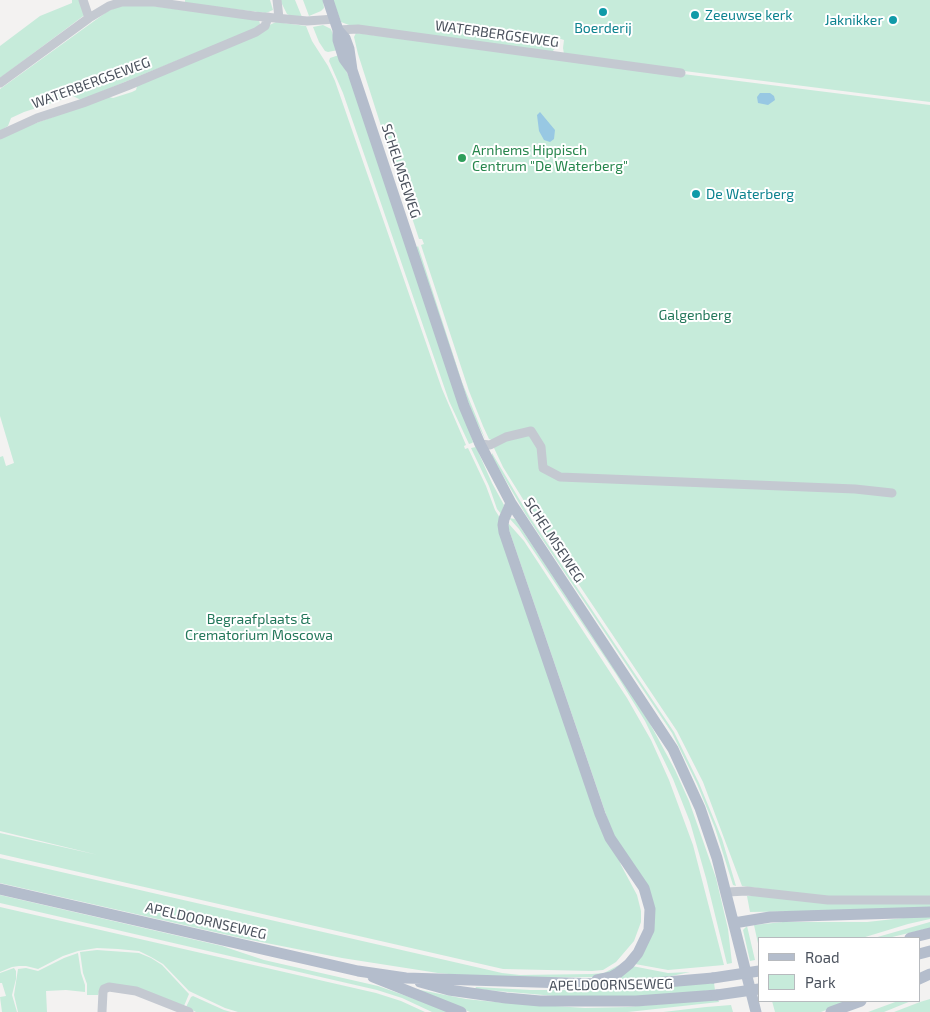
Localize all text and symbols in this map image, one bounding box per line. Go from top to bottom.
marker: Boerderij [597,6,609,18]
place label: Zeeuwse kerk [705,7,792,23]
marker: Zeeuwse kerk [689,9,701,21]
place label: Jaknikker [825,12,883,28]
marker: Jaknikker [887,14,899,26]
street label: WATERBERGSEWEG [434,17,560,51]
place label: Boerderij [574,20,632,36]
street label: WATERBERGSEWEG [29,54,153,112]
street label: SCHELMSEWEG [378,122,424,220]
place label: Arnhems Hippisch Centrum "De Waterberg" [472,142,628,174]
marker: Arnhems Hippisch Centrum "De Waterberg" [456,152,468,164]
place label: De Waterberg [706,186,794,202]
marker: De Waterberg [690,188,702,200]
park label: Galgenberg [659,307,731,323]
street label: SCHELMSEWEG [520,494,588,586]
park label: Begraafplaats & Crematorium Moscowa [185,611,333,644]
street label: APELDOORNSEWEG [144,899,268,943]
legend [758,937,920,1002]
text: Road [805,948,840,966]
text: Park [805,973,836,991]
street label: APELDOORNSEWEG [549,976,673,994]

